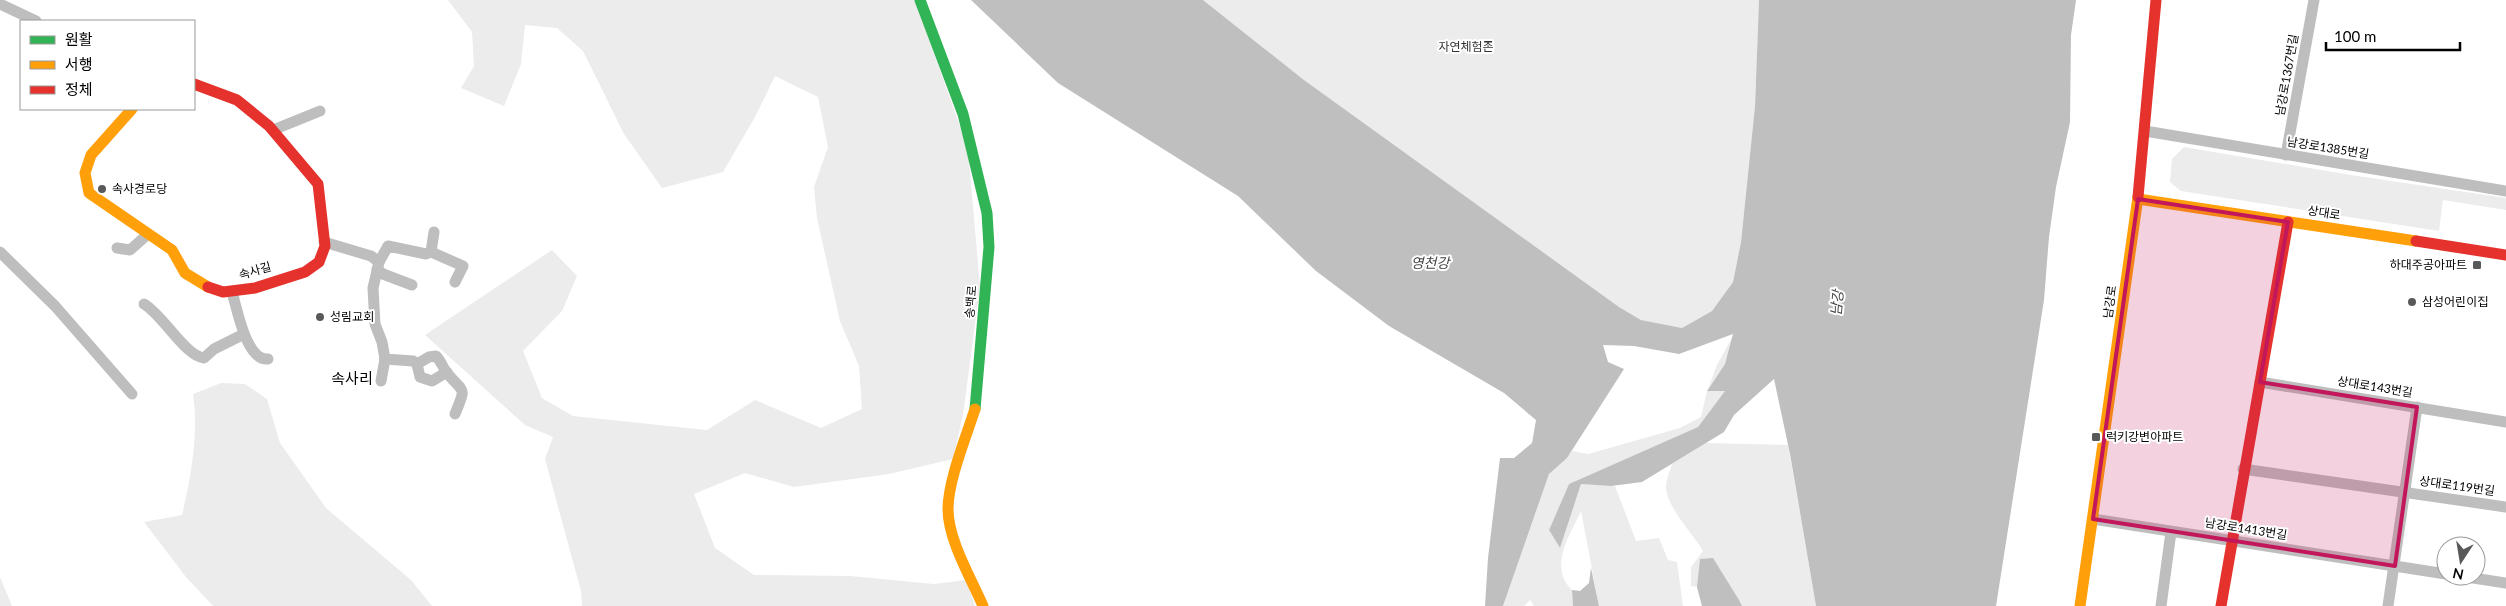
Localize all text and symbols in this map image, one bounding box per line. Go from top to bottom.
legend [20,20,195,110]
scale bar [2326,20,2460,52]
text: 100 m [2334,27,2376,45]
text: 원활 [65,30,93,48]
street label: 남강로1367번길 [2272,33,2301,117]
park label: 자연체험존 [1438,39,1494,54]
text: 서행 [65,55,93,73]
text: 정체 [65,80,93,98]
street label: 남강로1385번길 [2286,134,2370,161]
place label: 속사경로당 [112,181,167,196]
marker: 속사경로당 [96,183,108,195]
street label: 상대로 [2307,203,2342,223]
water label: 영천강 [1411,254,1451,271]
place label: 하대주공아파트 [2390,257,2467,272]
street label: 속사길 [237,259,273,282]
marker: 하대주공아파트 [2471,259,2483,271]
street label: 남강로 [2100,284,2119,319]
street label: 송백로 [962,285,979,319]
water label: 남강 [1827,287,1846,317]
place label: 삼성어린이집 [2422,294,2488,309]
marker: 삼성어린이집 [2406,296,2418,308]
place label: 성림교회 [330,309,374,324]
marker: 성림교회 [314,311,326,323]
district label: 속사리 [331,369,373,387]
street label: 상대로143번길 [2336,373,2414,400]
place label: 럭키강변아파트 [2106,429,2183,444]
marker: 럭키강변아파트 [2090,431,2102,443]
street label: 상대로119번길 [2418,473,2496,498]
street label: 남강로1413번길 [2204,515,2288,542]
north arrow [2436,536,2486,586]
text: N [2451,565,2465,584]

